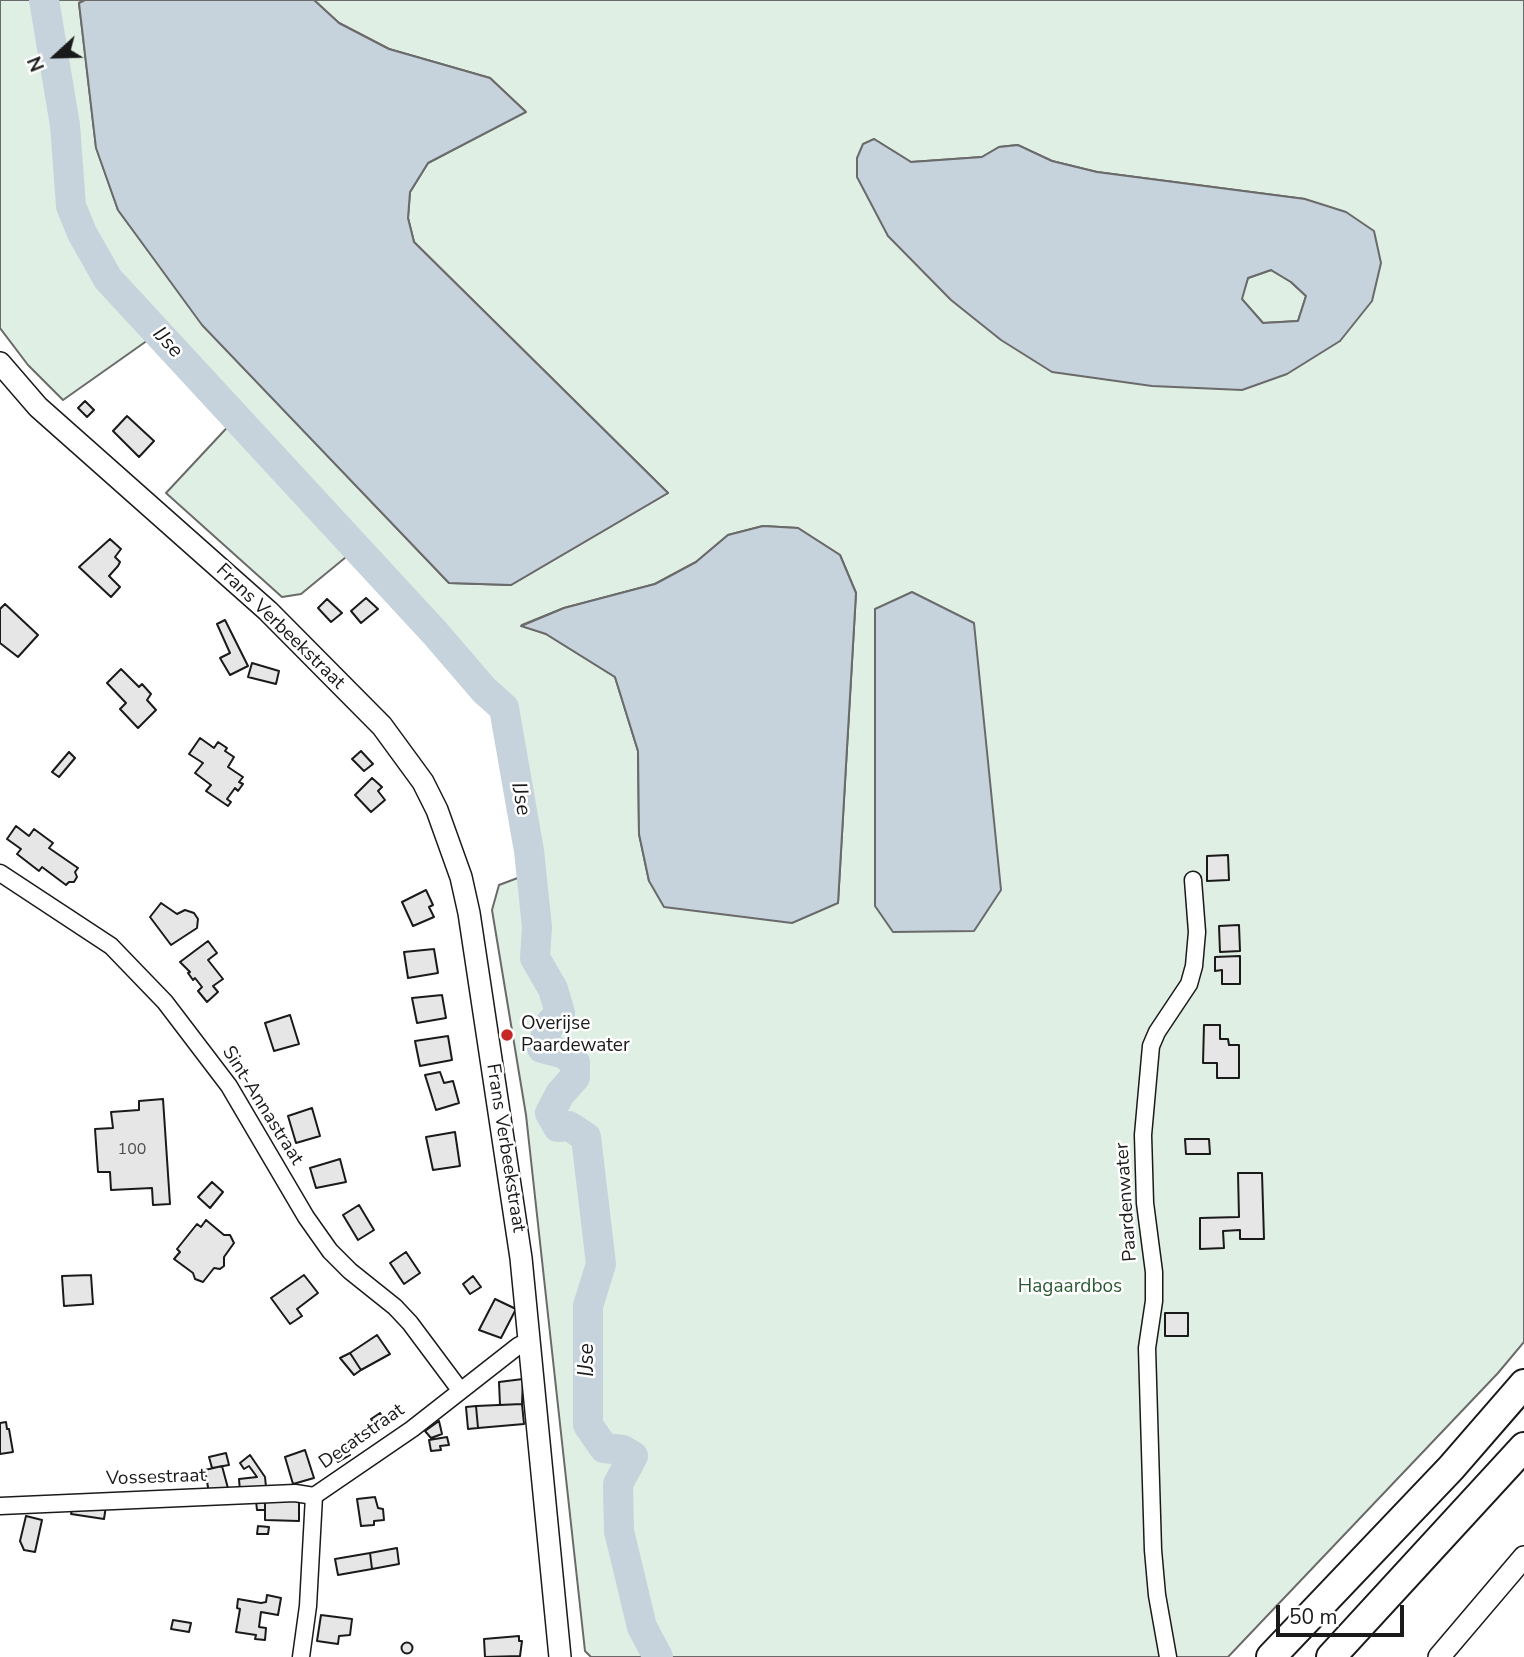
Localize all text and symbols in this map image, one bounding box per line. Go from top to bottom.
north arrow [21,21,91,91]
text: N [22,52,51,75]
water label: IJse [146,322,188,364]
street label: Frans Verbeekstraat [211,560,349,694]
water label: IJse [505,780,535,818]
place label: Overijse Paardewater [521,1013,630,1057]
marker: Overijse Paardewater [499,1027,515,1043]
street label: Sint-Annastraat [216,1042,308,1170]
street label: Frans Verbeekstraat [480,1062,530,1234]
house number: 100 [118,1140,146,1160]
street label: Paardenwater [1111,1142,1143,1262]
park label: Hagaardbos [1018,1276,1122,1298]
water label: IJse [575,1343,601,1377]
street label: Decatstraat [315,1399,409,1475]
street label: Vossestraat [106,1465,206,1491]
scale bar [1279,1590,1407,1634]
text: 50 m [1289,1603,1338,1631]

